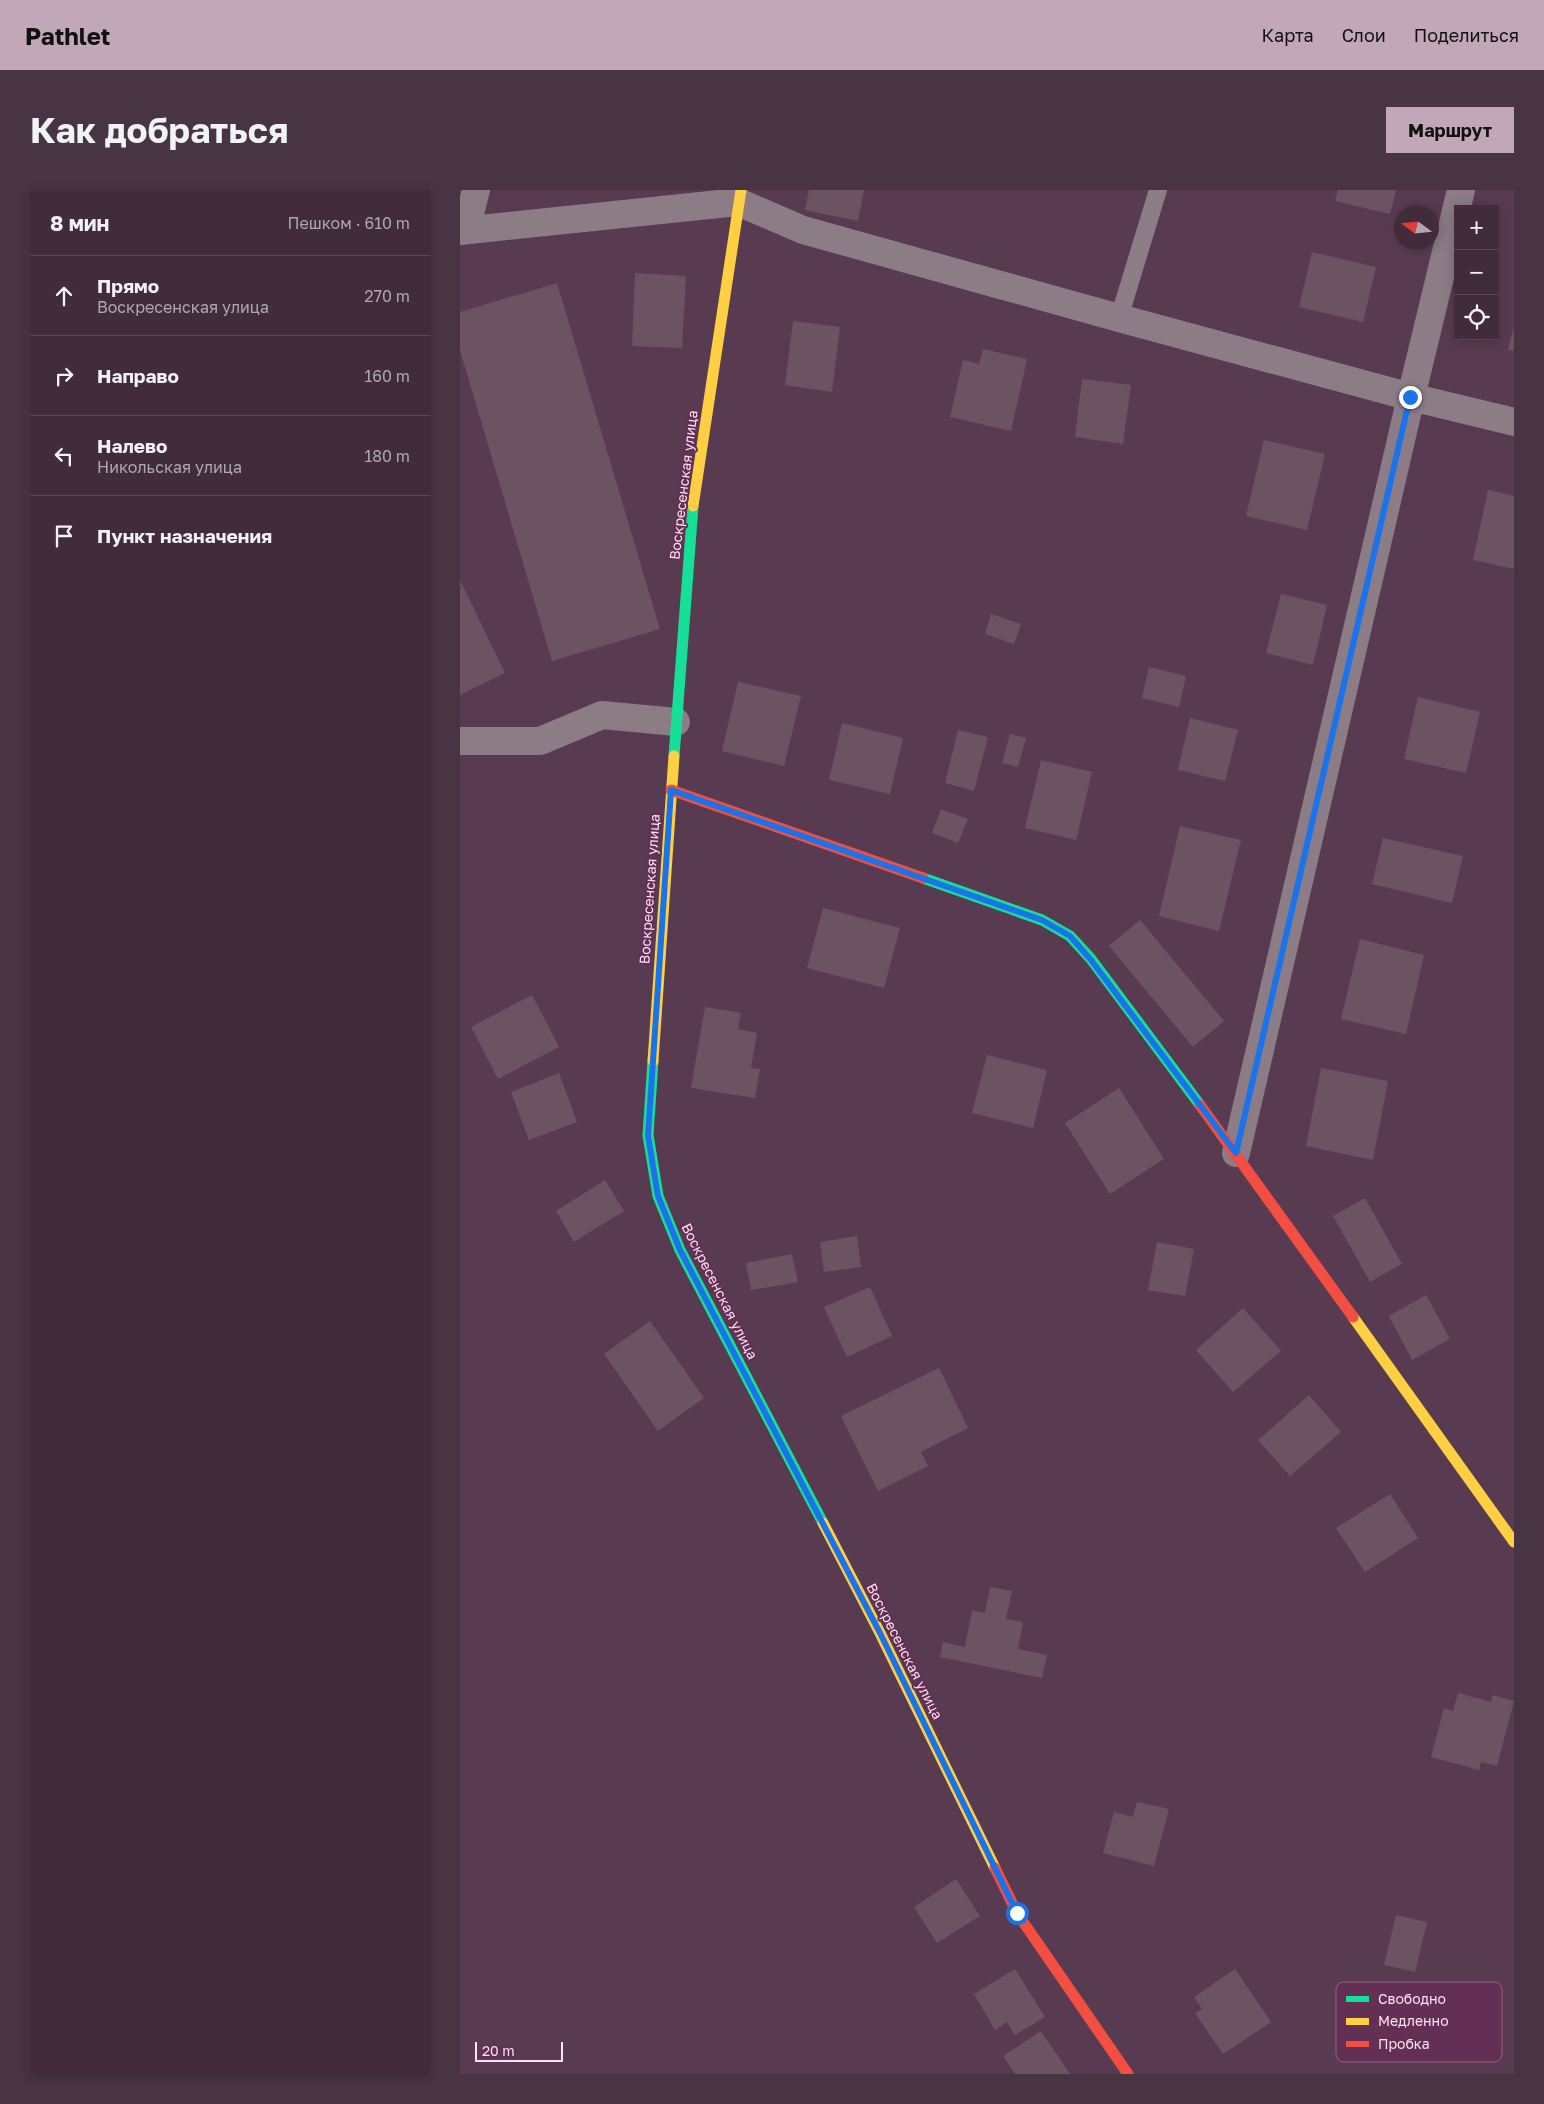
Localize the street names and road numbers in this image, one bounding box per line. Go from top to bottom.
street label: Воскресенская улица [665,409,701,561]
street label: Воскресенская улица [635,813,663,965]
street label: Воскресенская улица [678,1220,762,1362]
street label: Воскресенская улица [863,1580,947,1722]

